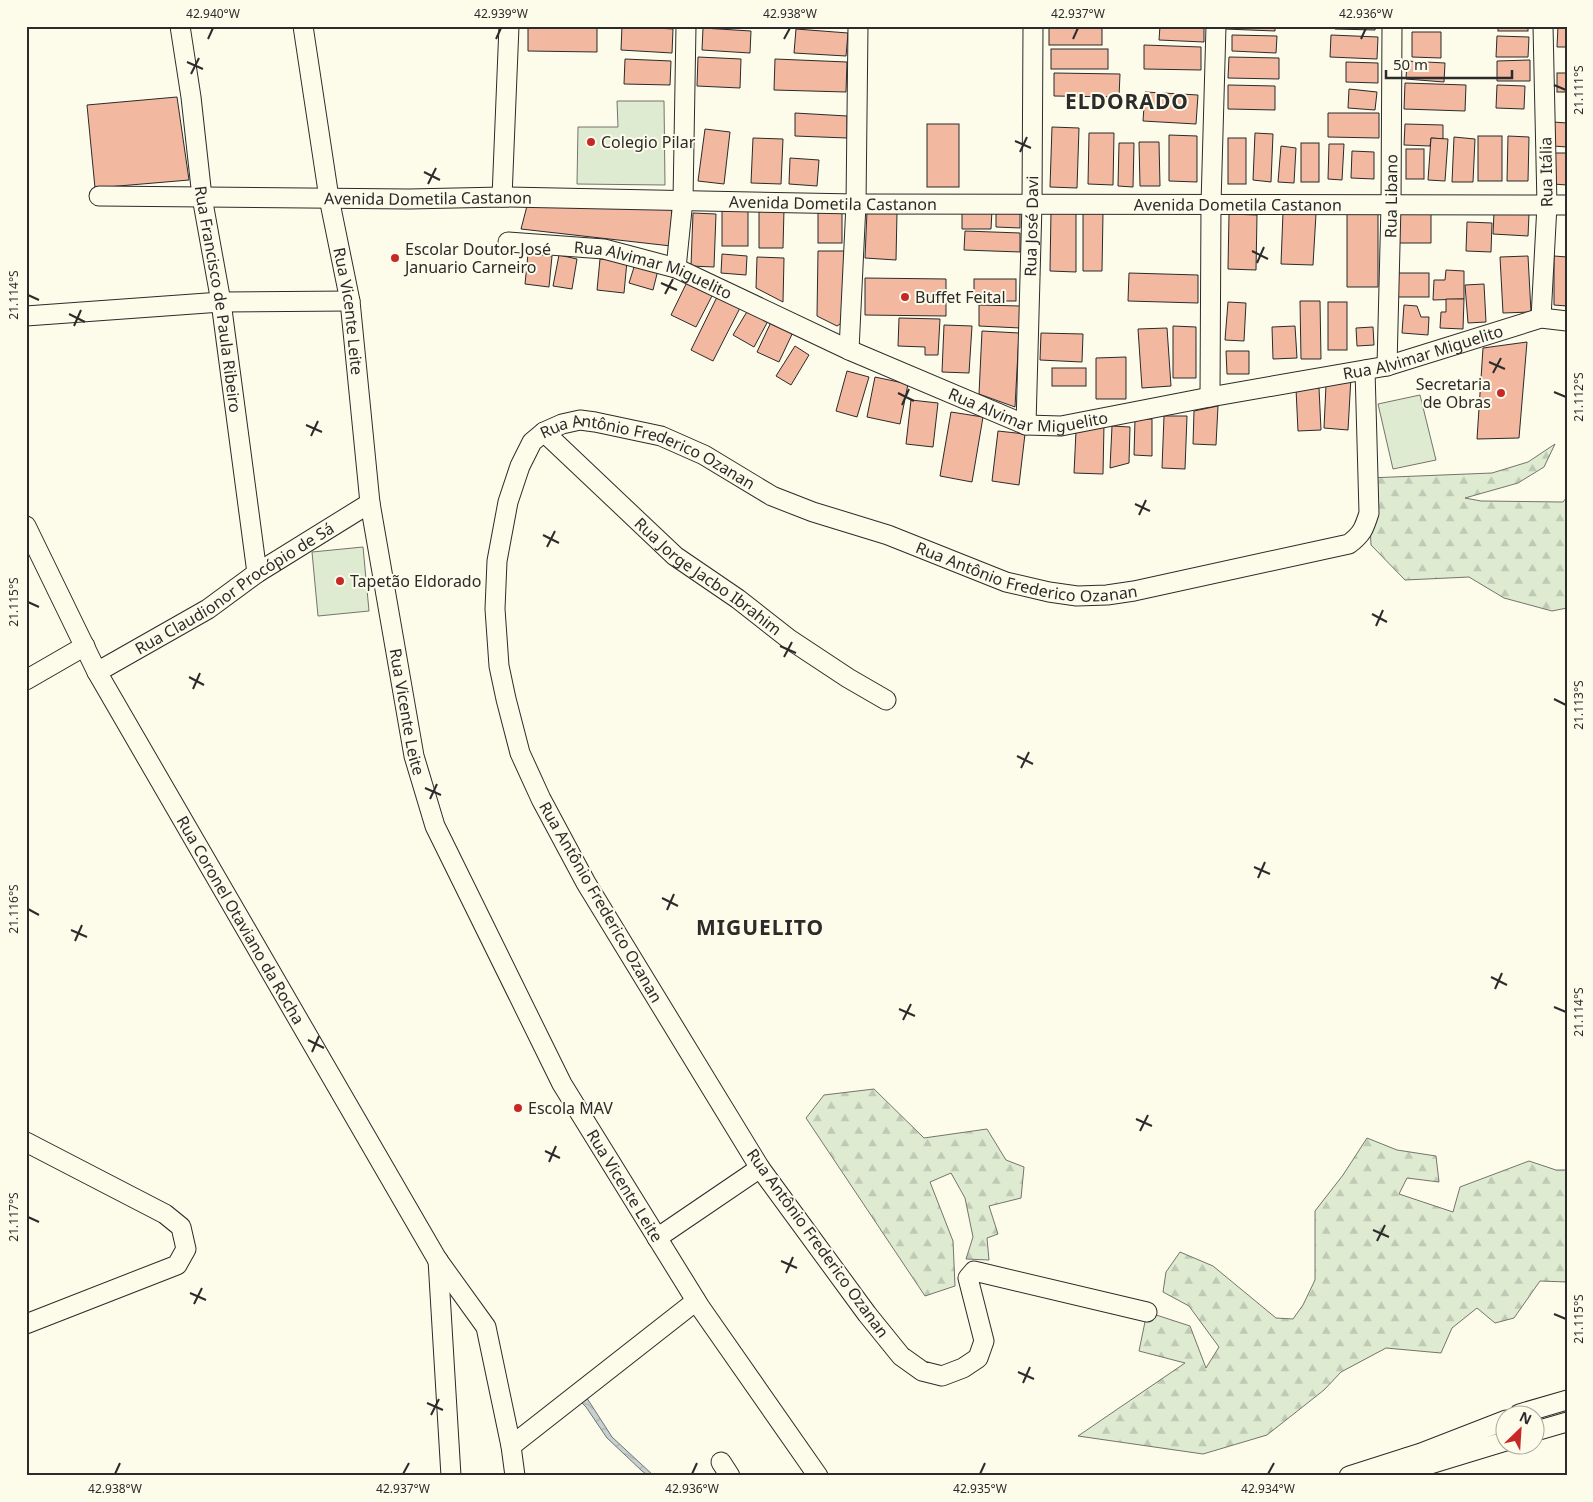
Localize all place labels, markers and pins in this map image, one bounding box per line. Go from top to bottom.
place label: Colegio Pilar [601,131,696,153]
marker: Colegio Pilar [585,136,597,148]
place label: Escolar Doutor José Januario Carneiro [403,238,551,278]
marker: Escolar Doutor José Januario Carneiro [389,252,401,264]
place label: Buffet Feital [915,286,1006,308]
marker: Buffet Feital [899,291,911,303]
place label: Secretaria de Obras [1416,373,1491,413]
marker: Secretaria de Obras [1495,387,1507,399]
place label: Tapetão Eldorado [350,570,481,592]
marker: Tapetão Eldorado [334,575,346,587]
place label: Escola MAV [528,1097,613,1119]
marker: Escola MAV [512,1102,524,1114]

